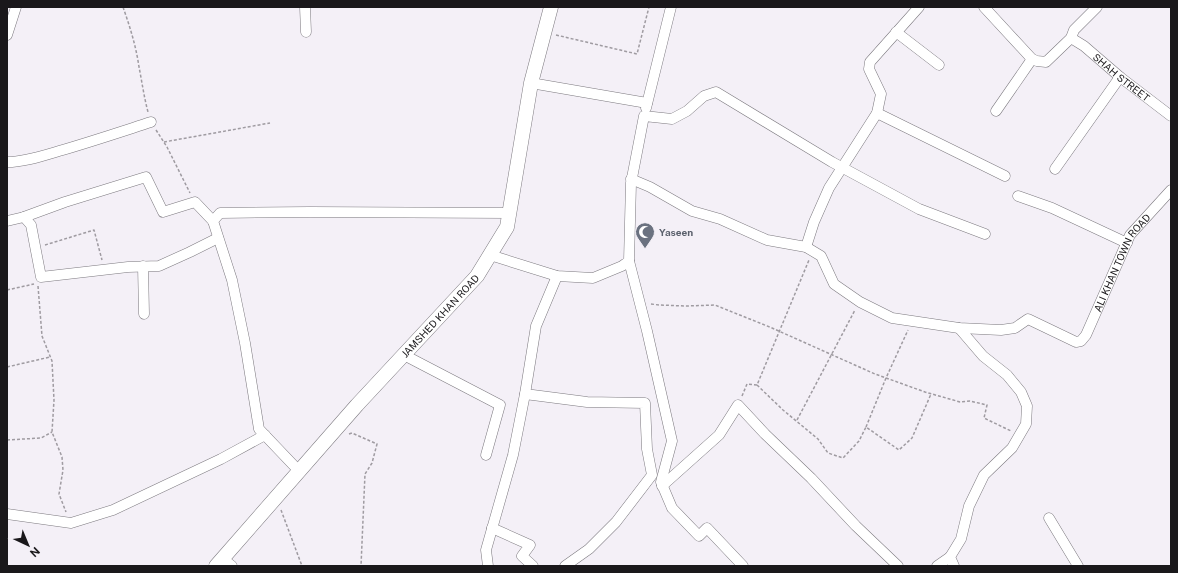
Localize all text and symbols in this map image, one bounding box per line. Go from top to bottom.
street label: SHAH STREET [1091,51,1152,104]
street label: ALI KHAN TOWN ROAD [1091,211,1153,314]
mosque icon: Yaseen [634,221,656,249]
place label: Yaseen [659,226,693,238]
street label: JAMSHED KHAN ROAD [399,272,482,360]
north arrow [8,525,48,565]
text: N [28,545,42,559]

